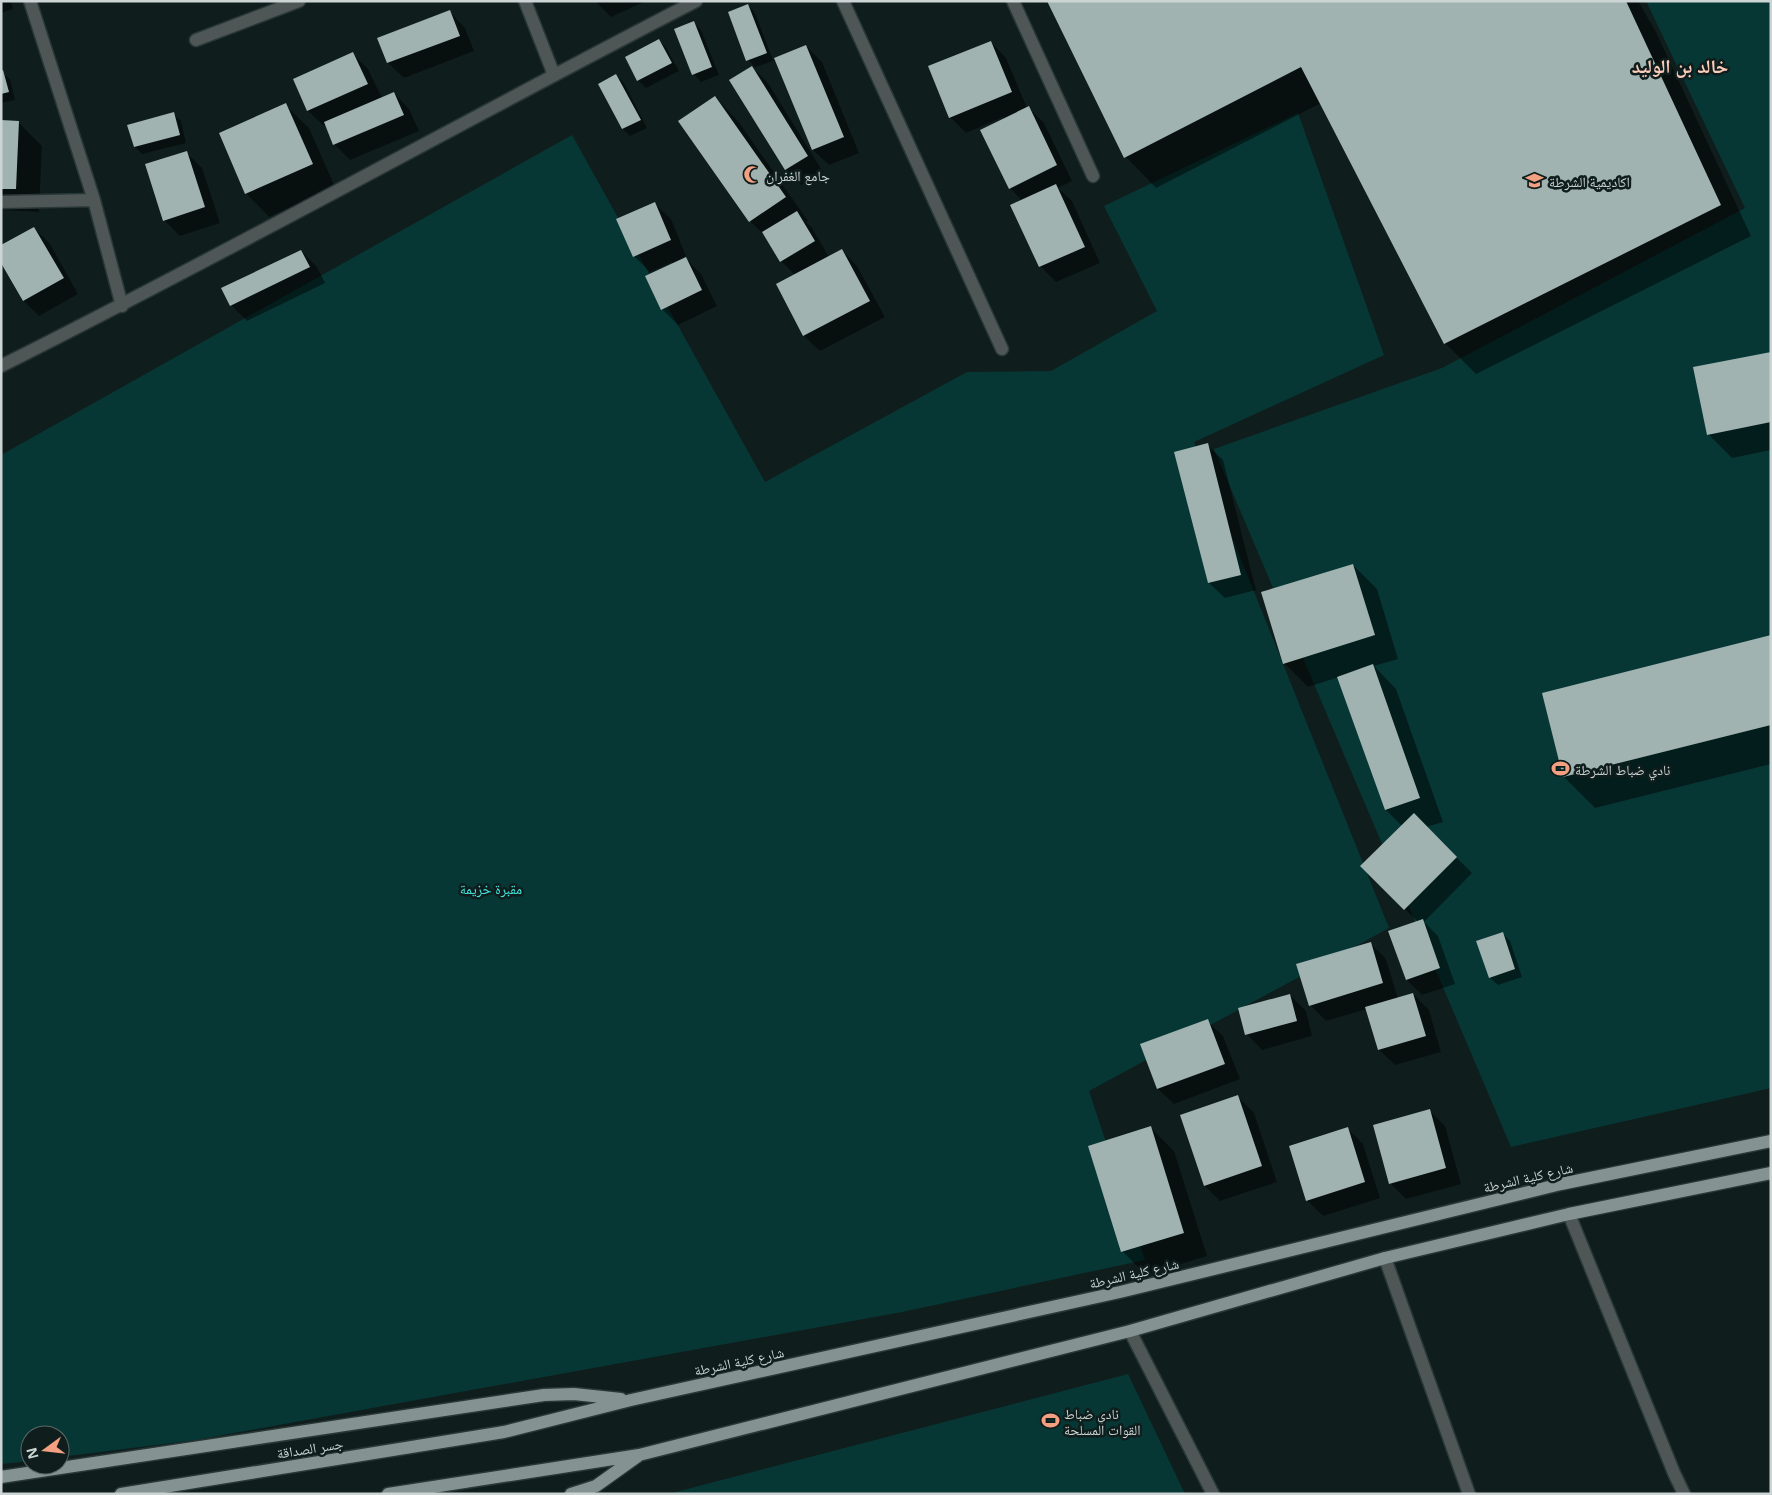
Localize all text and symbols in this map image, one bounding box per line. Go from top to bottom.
district label: خالد بن الوليد [1632,53,1728,79]
mosque icon: جامع الغفران [742,165,762,185]
place label: جامع الغفران [766,166,830,186]
school or university icon: اكاديمية الشرطة [1525,171,1545,191]
place label: اكاديمية الشرطة [1549,172,1630,191]
sports icon: نادي ضباط الشرطة [1551,759,1571,779]
place label: نادي ضباط الشرطة [1575,760,1670,781]
park label: مقبرة خزيمة [460,879,522,898]
street label: شارع كلية الشرطة [1481,1157,1575,1198]
street label: شارع كلية الشرطة [1087,1253,1181,1294]
street label: شارع كلية الشرطة [692,1342,786,1381]
place label: نادي ضباط القوات المسلحة [1064,1404,1141,1439]
sports icon: نادي ضباط القوات المسلحة [1040,1411,1060,1431]
north arrow [20,1425,70,1475]
street label: جسر الصداقة [275,1433,345,1463]
text: N [21,1446,43,1461]

